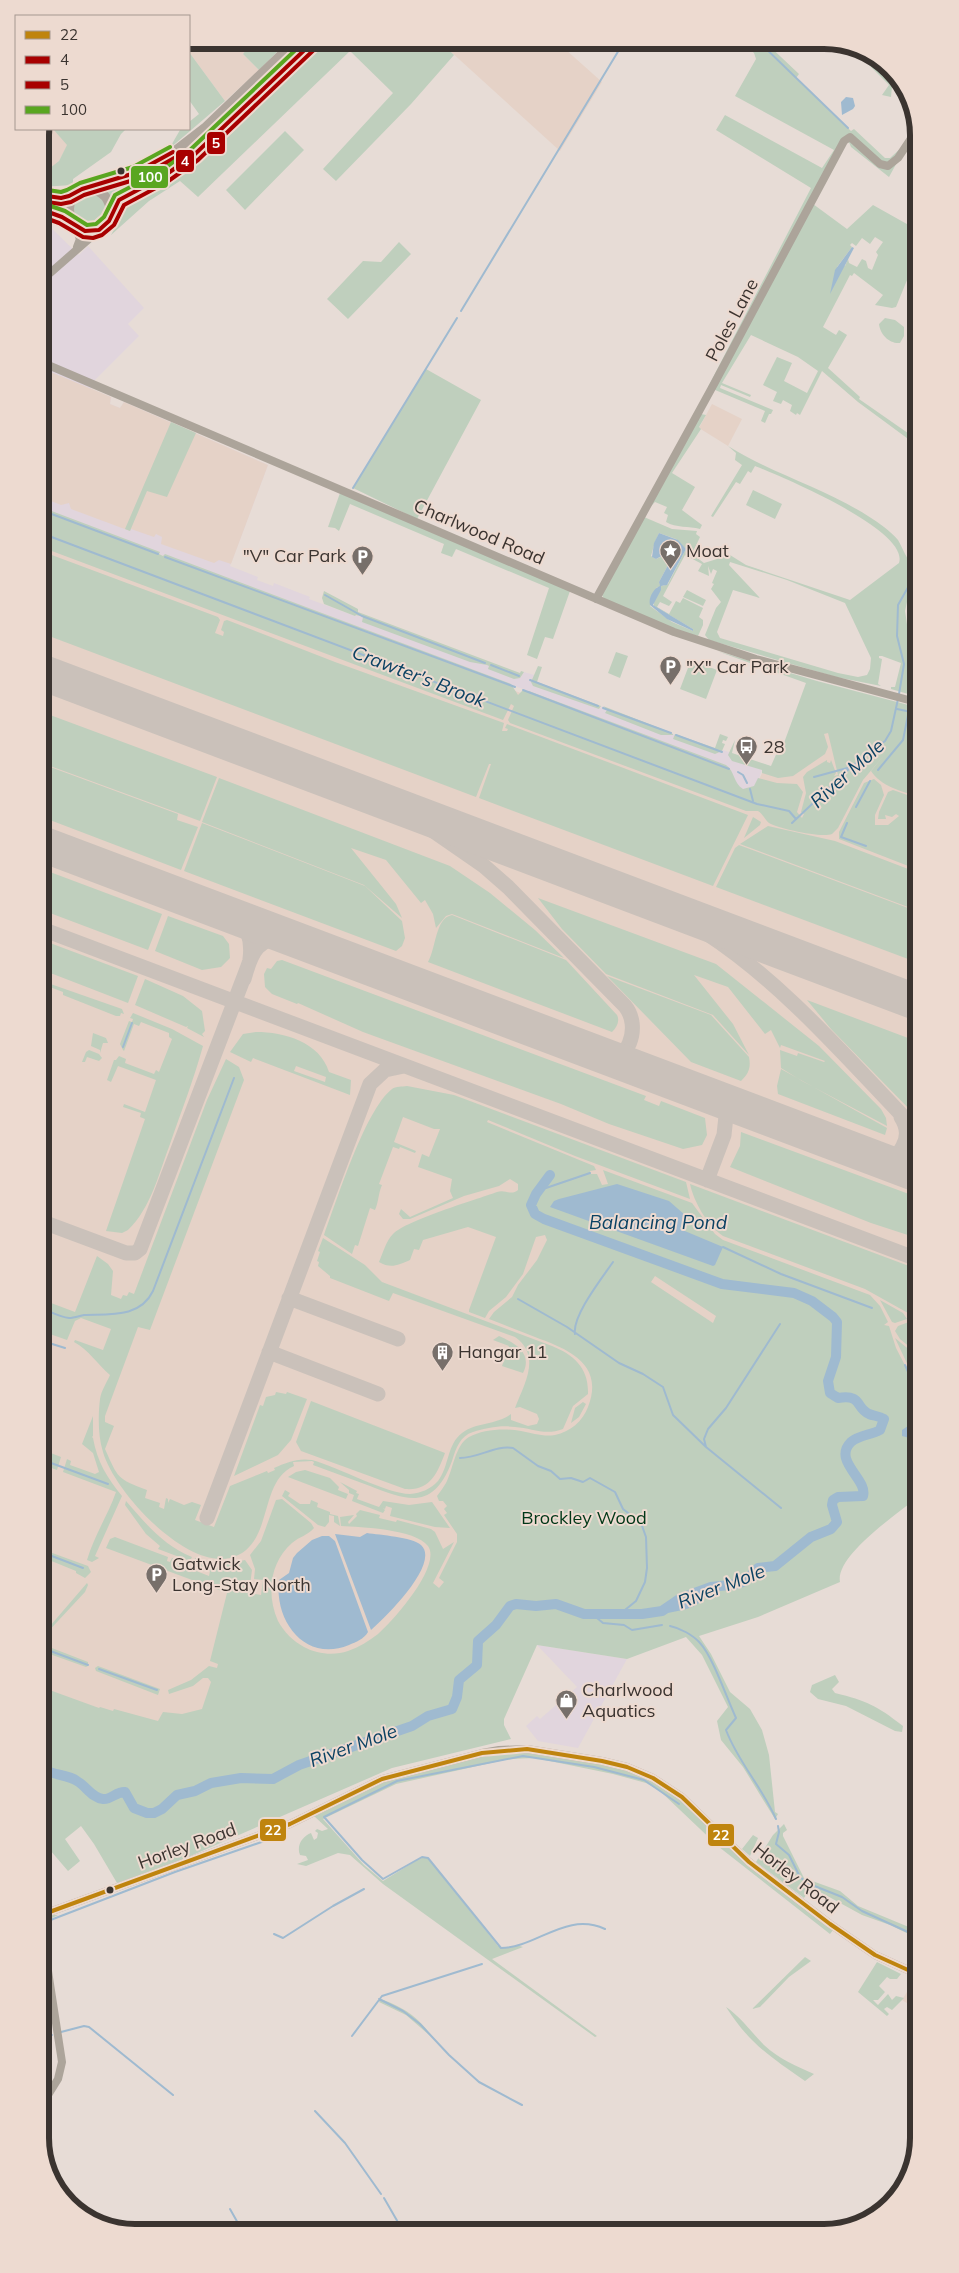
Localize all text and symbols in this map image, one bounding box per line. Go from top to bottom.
legend [15,15,190,130]
text: 22 [60,25,78,44]
text: 4 [60,50,69,69]
text: 5 [60,75,69,94]
text: 100 [60,100,87,119]
line badge: 5 [206,131,226,155]
text: 5 [212,134,220,152]
line badge: 4 [175,149,195,173]
text: 4 [181,152,190,170]
line badge: 100 [130,165,169,189]
unlabelled marker [116,166,126,176]
text: 100 [137,168,163,186]
street label: Poles Lane [700,275,763,365]
street label: Charlwood Road [410,494,548,570]
place icon: Moat [658,539,682,570]
place label: Moat [686,539,729,562]
place label: "V" Car Park [243,544,347,567]
parking icon: "V" Car Park [350,544,374,575]
water label: Crawter's Brook [349,639,490,713]
parking icon: "X" Car Park [658,655,682,686]
place label: "X" Car Park [686,655,789,678]
water label: River Mole [805,733,889,813]
bus stop icon: 28 [735,735,759,766]
place label: 28 [763,735,785,758]
water label: Balancing Pond [589,1210,728,1234]
building icon: Hangar 11 [430,1340,454,1371]
place label: Hangar 11 [458,1340,548,1363]
park label: Brockley Wood [521,1506,647,1529]
place label: Gatwick Long-Stay North [172,1552,311,1596]
water label: River Mole [674,1558,768,1614]
parking icon: Gatwick Long-Stay North [144,1562,168,1593]
place label: Charlwood Aquatics [582,1678,673,1722]
shop icon: Charlwood Aquatics [554,1688,578,1719]
water label: River Mole [306,1718,400,1772]
street label: Horley Road [135,1817,239,1874]
line badge: 22 [259,1818,287,1842]
text: 22 [265,1821,281,1839]
line badge: 22 [707,1823,735,1847]
text: 22 [713,1826,729,1844]
street label: Horley Road [749,1837,844,1918]
unlabelled marker [105,1885,115,1895]

